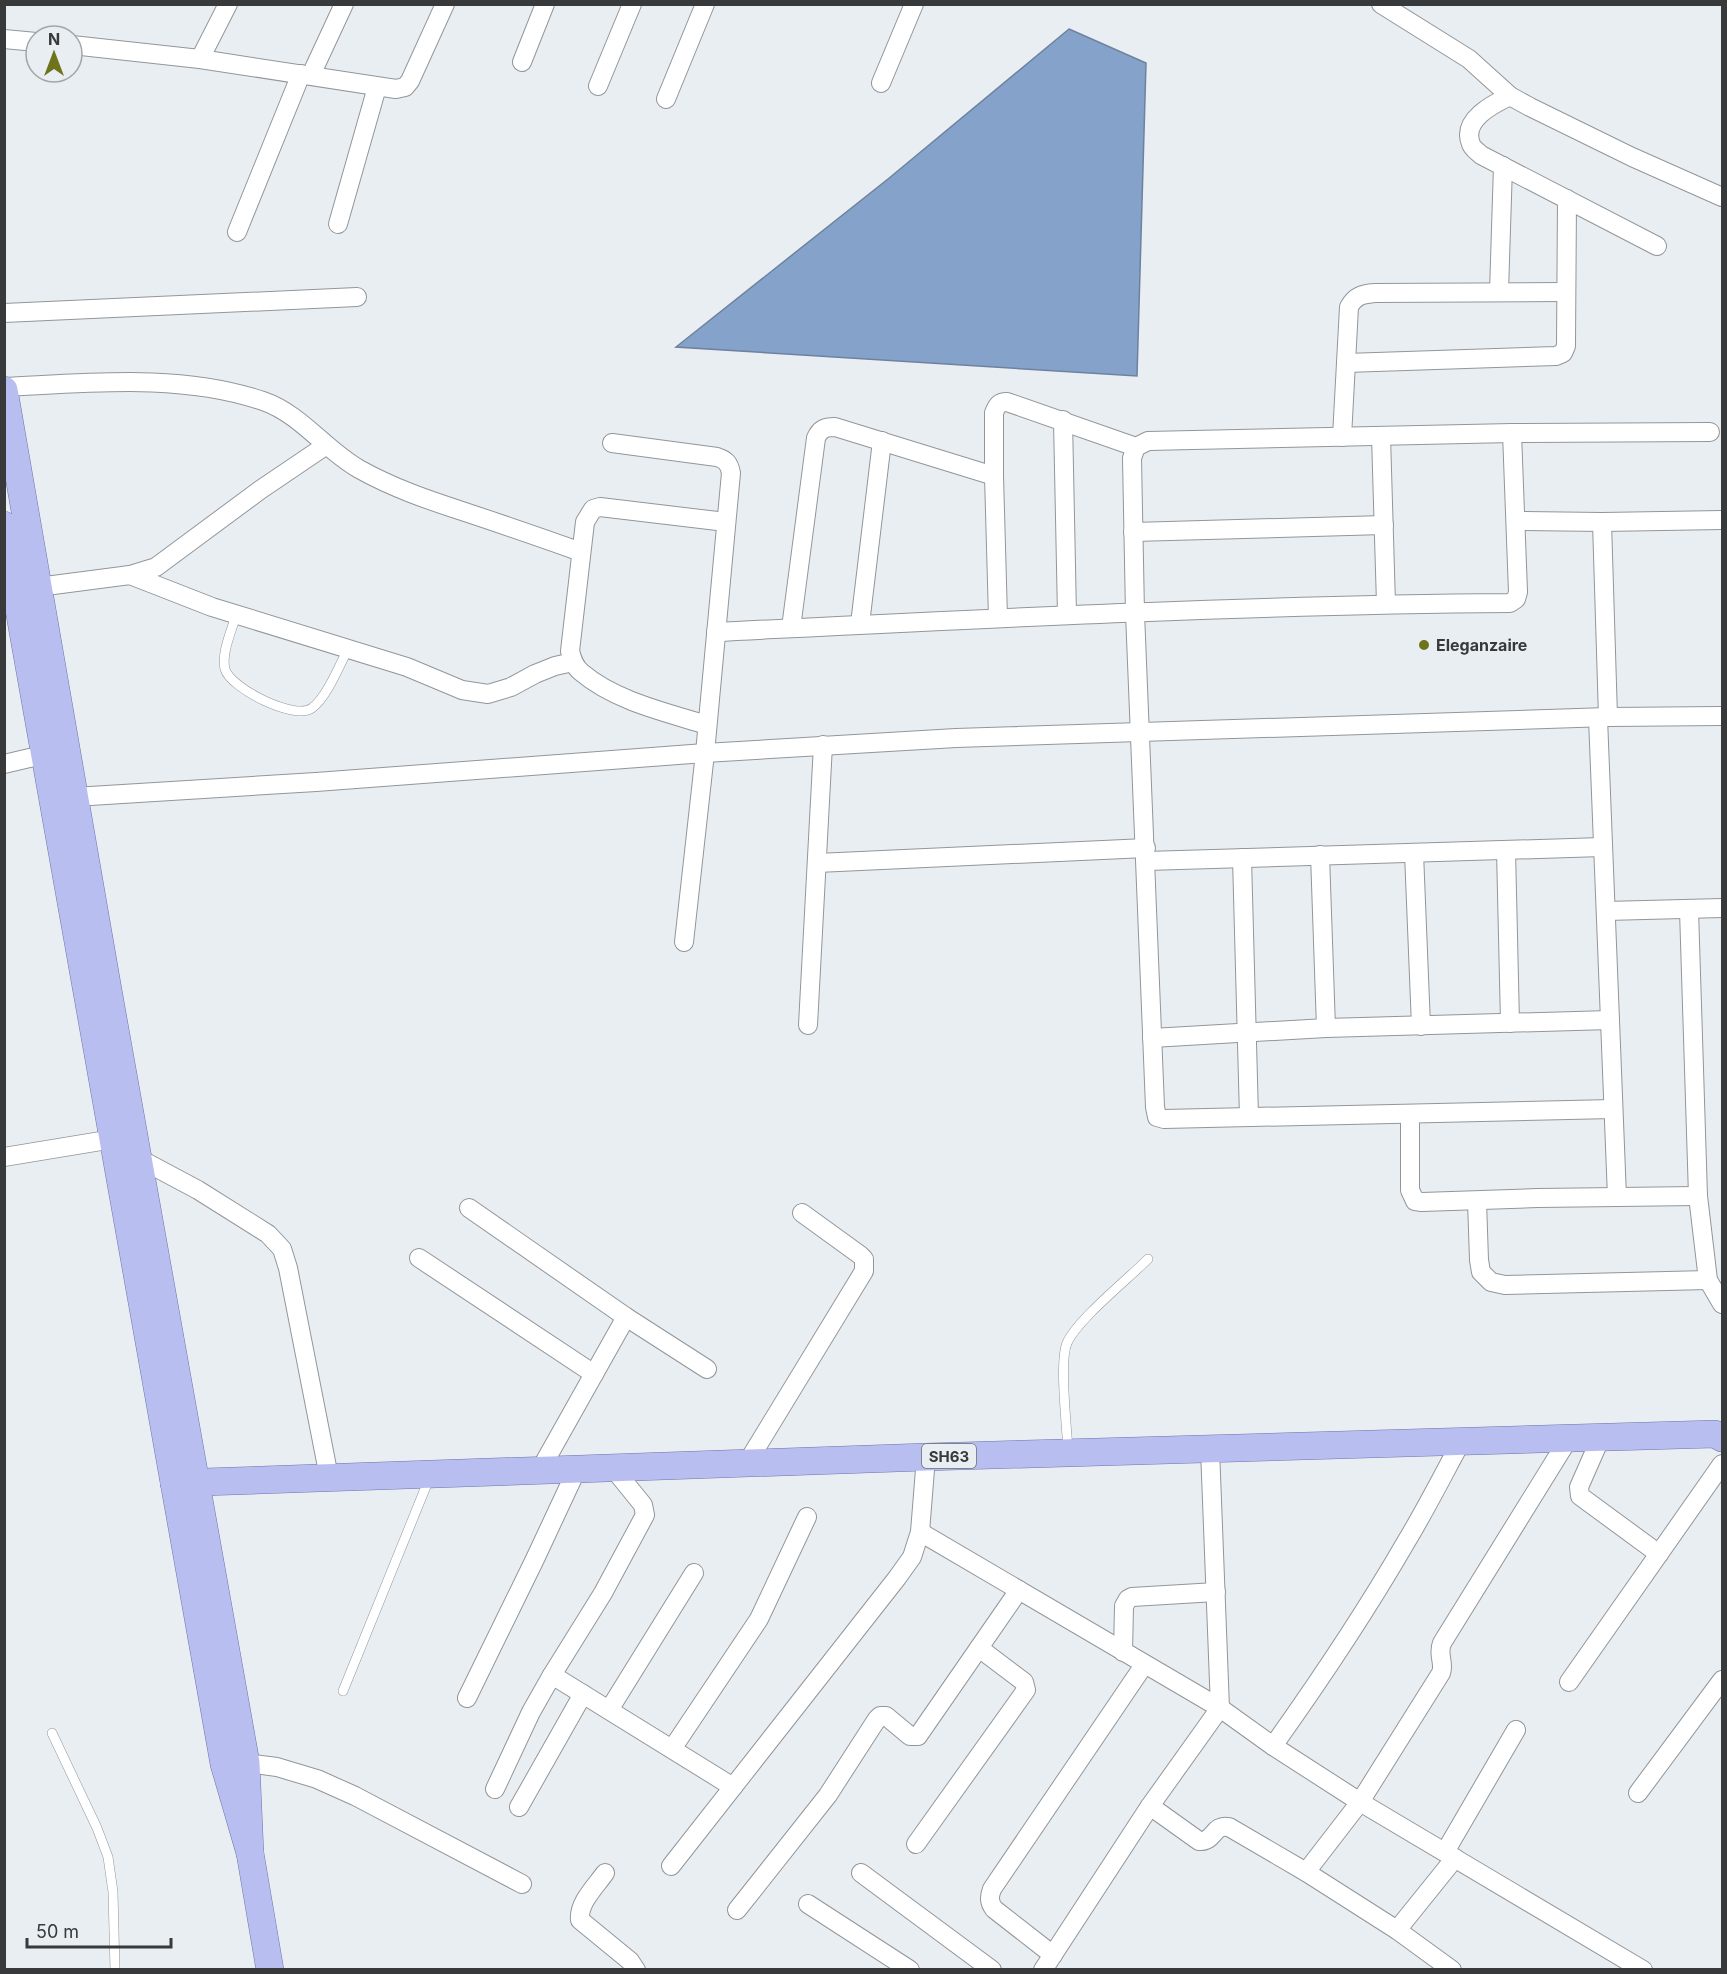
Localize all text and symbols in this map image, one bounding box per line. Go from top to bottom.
north arrow [24,24,84,84]
text: N [48,29,60,49]
place label: Eleganzaire [1436,635,1527,655]
marker: Eleganzaire [1417,638,1431,652]
road number: SH63 [922,1444,976,1468]
scale bar [27,1911,171,1949]
text: 50 m [36,1921,79,1942]

